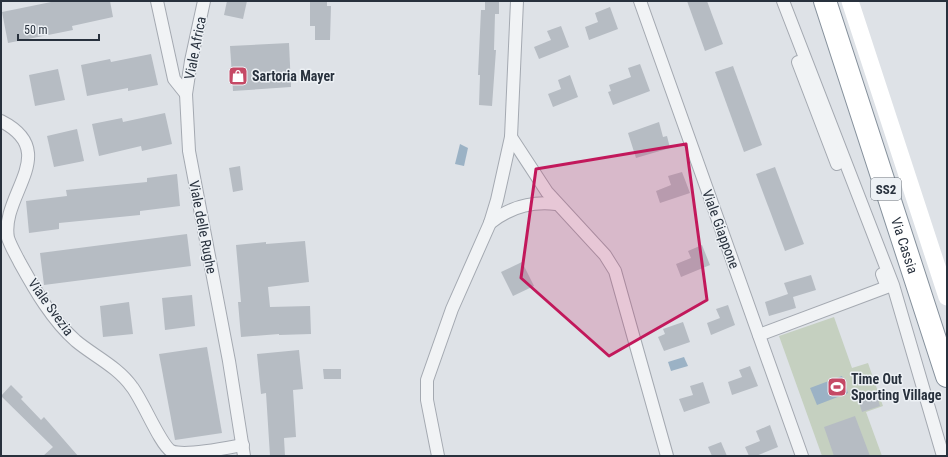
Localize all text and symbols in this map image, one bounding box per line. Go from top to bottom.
street label: Viale Africa [181,15,209,81]
scale bar [18,16,99,42]
text: 50 m [24,23,48,37]
shop icon: Sartoria Mayer [227,65,249,87]
place label: Sartoria Mayer [252,68,335,84]
road number: SS2 [871,178,901,200]
street label: Viale delle Rughe [186,179,220,276]
street label: Viale Giappone [699,187,743,271]
street label: Via Cassia [888,215,921,276]
street label: Viale Svezia [25,275,77,339]
place label: Time Out Sporting Village [851,371,942,403]
sports icon: Time Out Sporting Village [826,376,848,398]

